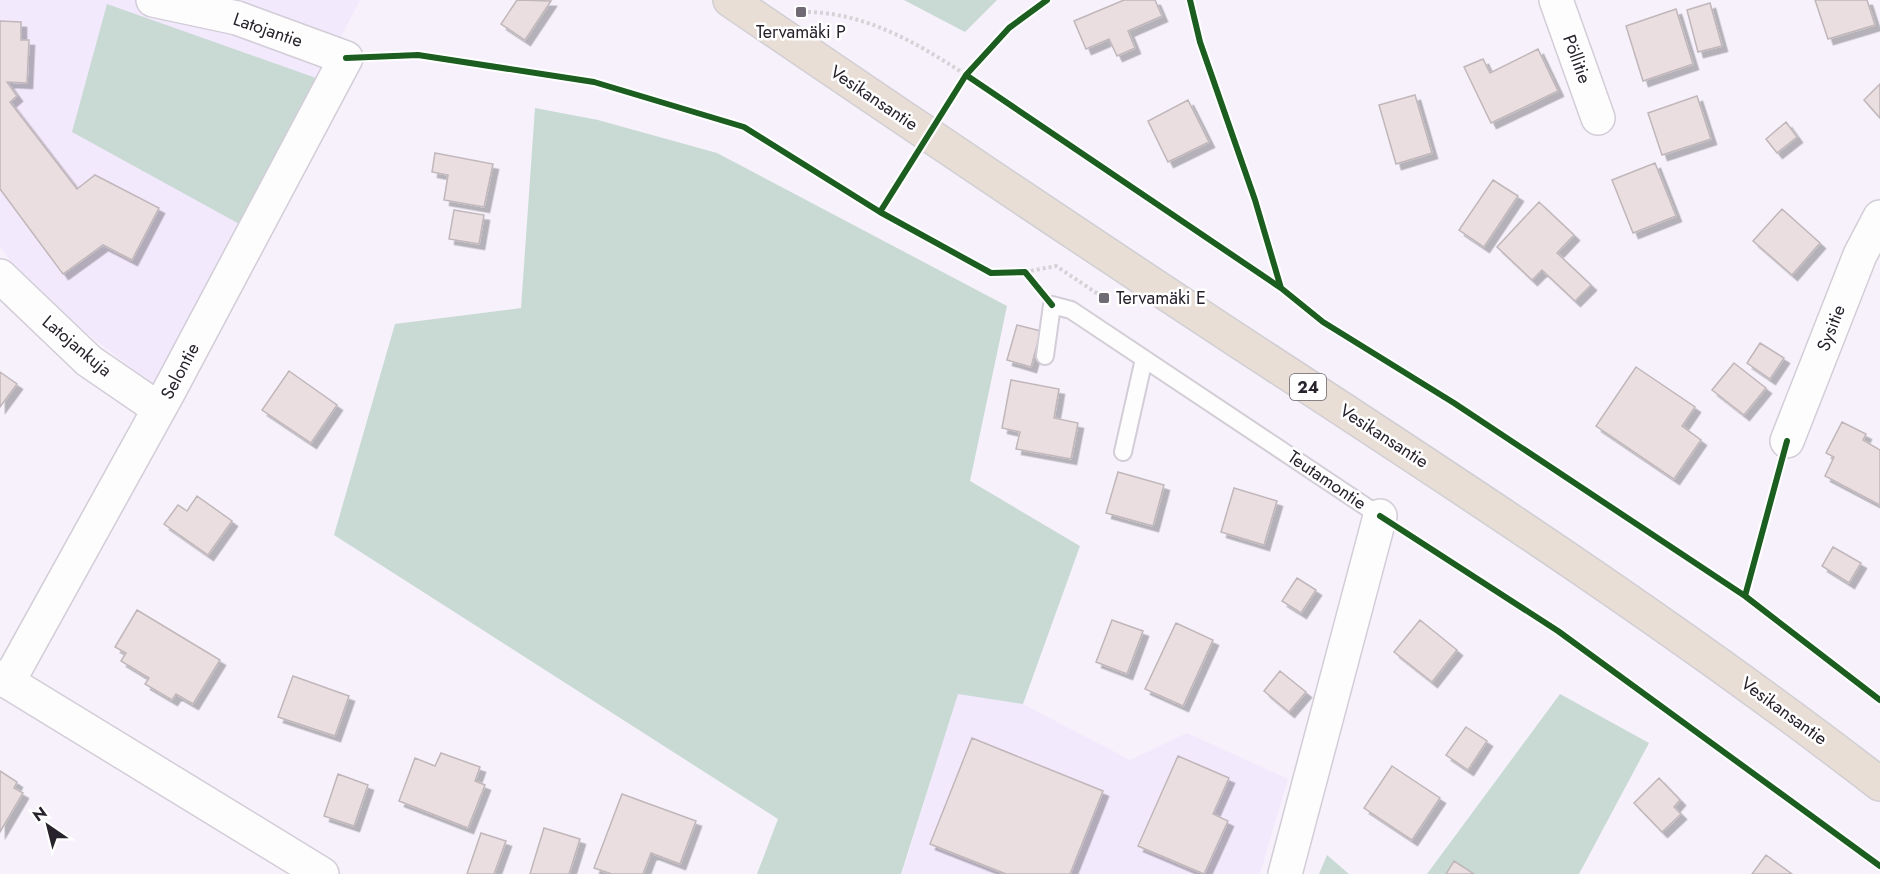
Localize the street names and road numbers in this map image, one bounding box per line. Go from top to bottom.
street label: Latojantie [230,6,306,54]
street label: Pöllitie [1556,31,1598,87]
street label: Vesikansantie [825,59,923,137]
street label: Sysitie [1810,301,1852,355]
street label: Latojankuja [37,309,117,383]
street label: Selontie [154,338,206,404]
road number: 24 [1290,374,1326,400]
street label: Vesikansantie [1334,398,1434,474]
street label: Teutamontie [1282,444,1372,516]
street label: Vesikansantie [1735,671,1833,751]

